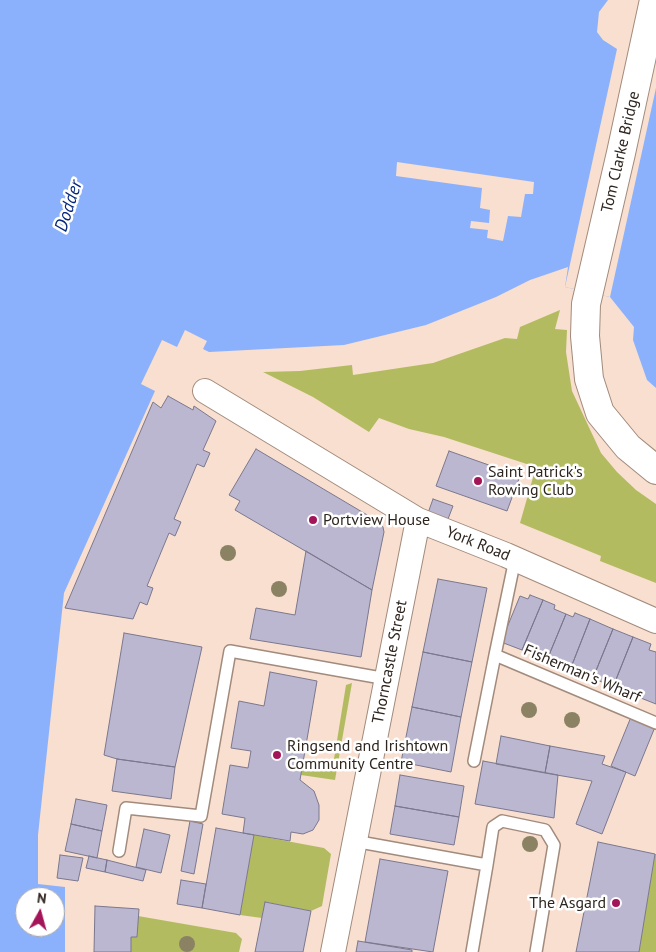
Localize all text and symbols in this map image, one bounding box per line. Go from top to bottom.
street label: Tom Clarke Bridge [598,89,644,215]
water label: Dodder [51,178,87,234]
place label: Saint Patrick's Rowing Club [488,462,583,500]
marker: Saint Patrick's Rowing Club [472,475,484,487]
place label: Portview House [323,510,430,530]
marker: Portview House [307,514,319,526]
street label: York Road [443,522,513,566]
street label: Thorncastle Street [369,598,411,726]
street label: Fisherman's Wharf [521,641,643,707]
place label: Ringsend and Irishtown Community Centre [287,736,448,774]
marker: Ringsend and Irishtown Community Centre [271,749,283,761]
north arrow [15,887,65,937]
text: N [36,889,47,908]
place label: The Asgard [529,893,606,913]
marker: The Asgard [610,897,622,909]

